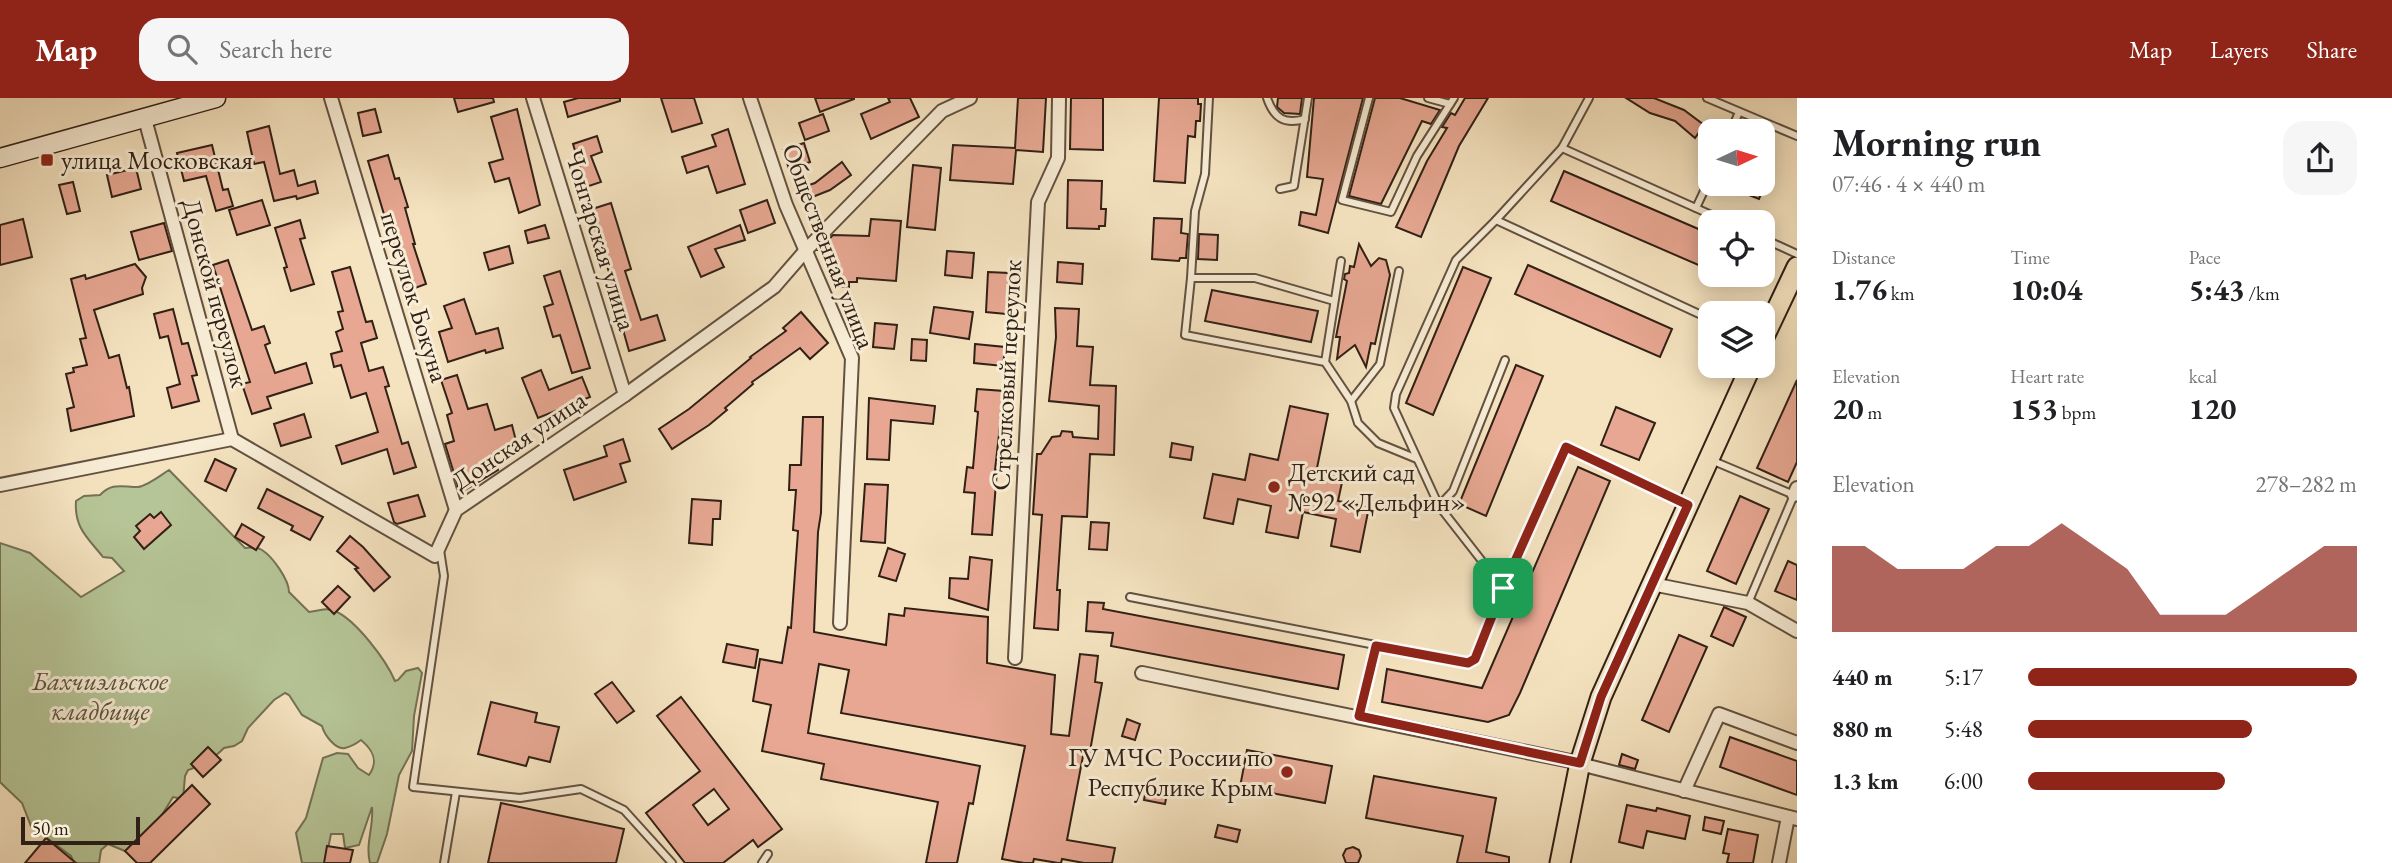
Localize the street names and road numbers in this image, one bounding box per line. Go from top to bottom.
street label: Общественная улица [774,138,884,354]
street label: Чонгарская улица [557,145,645,335]
street label: Донской переулок [174,195,258,392]
street label: переулок Бокуна [373,208,457,387]
street label: Стрелковый переулок [983,258,1029,491]
street label: Донская улица [445,382,593,497]

